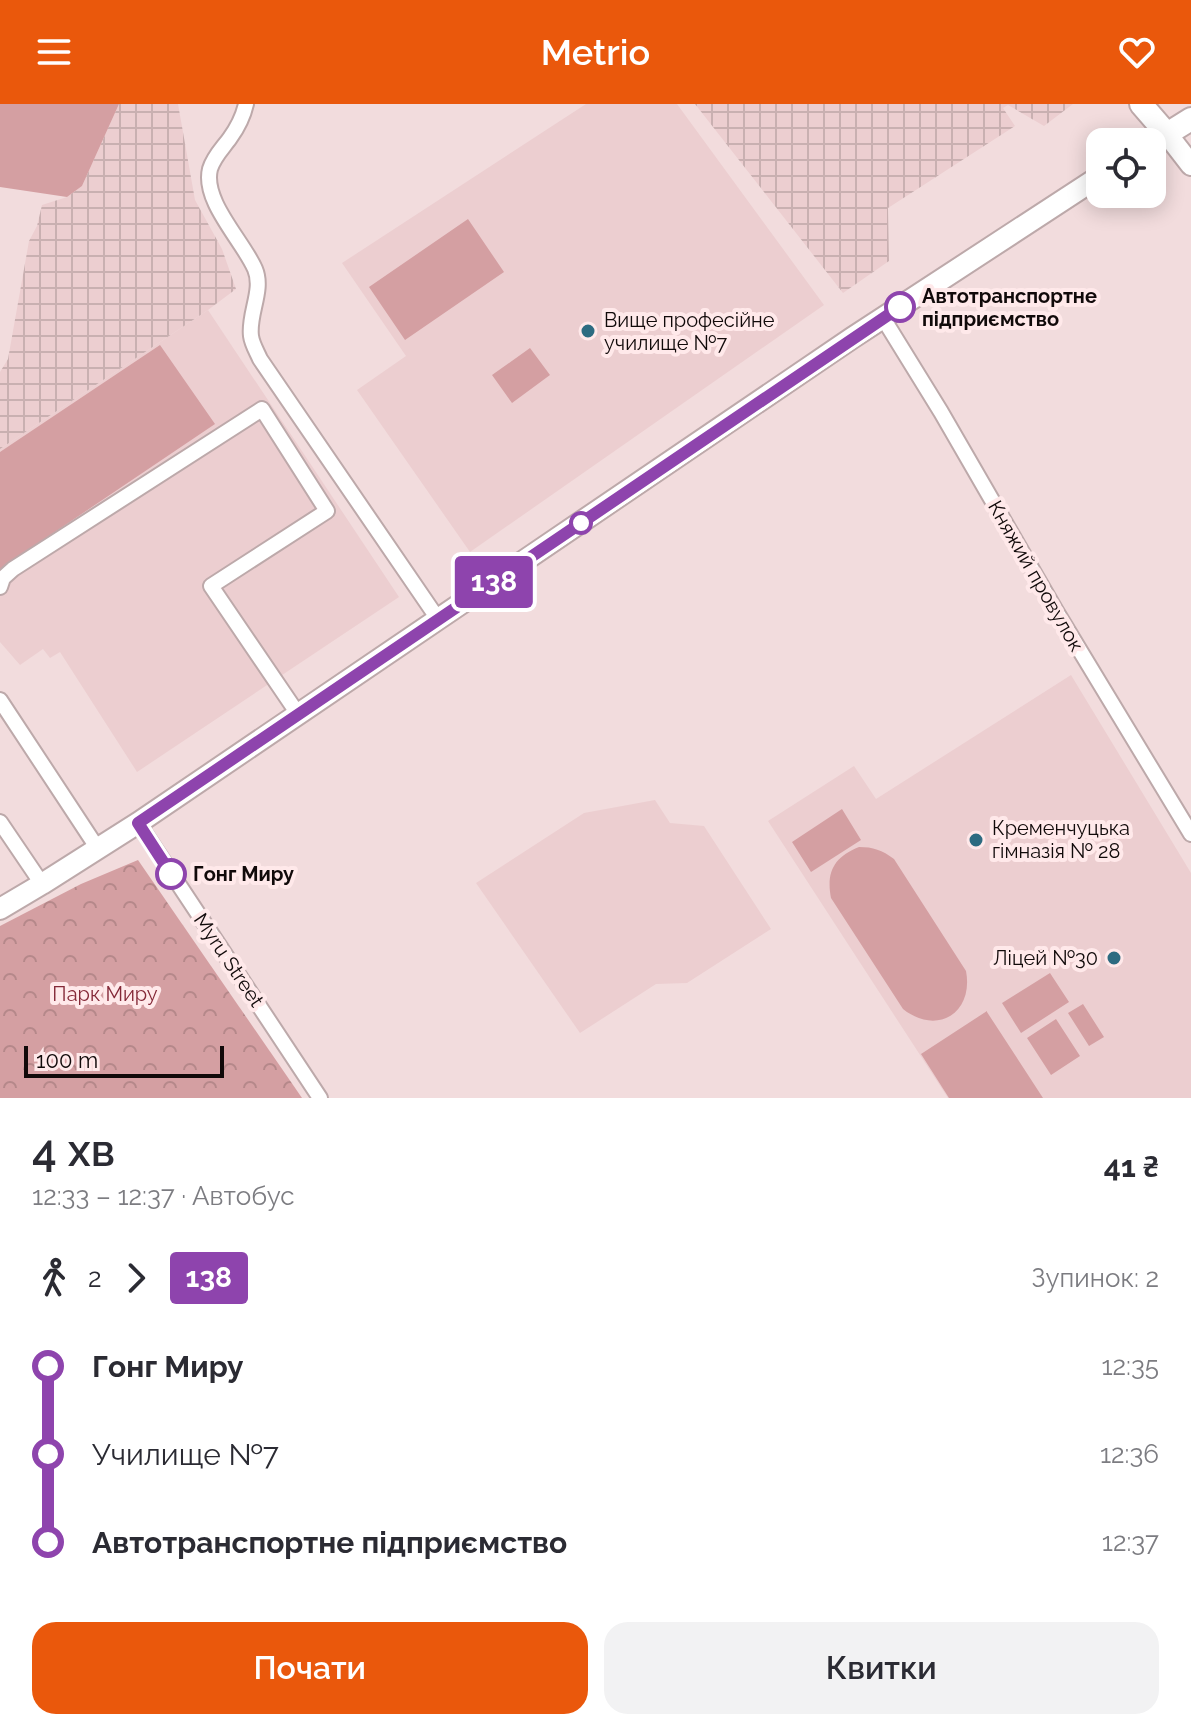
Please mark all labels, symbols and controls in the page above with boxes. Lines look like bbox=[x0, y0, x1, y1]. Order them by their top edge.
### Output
icon: menu bbox=[32, 30, 76, 74]
icon: heart bbox=[1115, 30, 1159, 74]
text: Metrio bbox=[541, 31, 650, 73]
map controls bbox=[1086, 128, 1166, 208]
button: locate bbox=[1086, 128, 1166, 208]
place label: Автотранспортне підприємство bbox=[922, 284, 1097, 331]
marker: Автотранспортне підприємство bbox=[885, 292, 915, 322]
place label: Вище професійне училище №7 bbox=[604, 308, 775, 355]
marker: Вище професійне училище №7 bbox=[579, 322, 597, 340]
street label: Княжий провулок bbox=[983, 496, 1089, 656]
unlabelled marker bbox=[570, 512, 592, 534]
line badge: 138 bbox=[448, 556, 540, 608]
text: 138 bbox=[471, 565, 517, 598]
place label: Кременчуцька гімназія № 28 bbox=[992, 816, 1130, 863]
marker: Кременчуцька гімназія № 28 bbox=[967, 831, 985, 849]
marker: Гонг Миру bbox=[156, 859, 186, 889]
place label: Гонг Миру bbox=[193, 862, 294, 886]
street label: Myru Street bbox=[189, 909, 269, 1012]
place label: Ліцей №30 bbox=[993, 946, 1098, 970]
marker: Ліцей №30 bbox=[1105, 949, 1123, 967]
park label: Парк Миру bbox=[52, 982, 158, 1006]
scale bar bbox=[24, 1042, 224, 1078]
text: 100 m bbox=[36, 1047, 98, 1073]
text: 4 хв bbox=[32, 1125, 115, 1176]
text: 41 ₴ bbox=[1104, 1149, 1159, 1184]
text: 12:33 – 12:37 · Автобус bbox=[32, 1181, 295, 1211]
icon: walk bbox=[32, 1256, 76, 1300]
icon: forward bbox=[114, 1256, 158, 1300]
text: 138 bbox=[186, 1261, 232, 1294]
text: 2 bbox=[88, 1263, 102, 1293]
text: Зупинок: 2 bbox=[1031, 1263, 1159, 1293]
text: Гонг Миру bbox=[92, 1349, 244, 1384]
text: 12:35 bbox=[1101, 1351, 1159, 1381]
text: Училище №7 bbox=[92, 1437, 279, 1472]
text: 12:36 bbox=[1100, 1439, 1159, 1469]
text: Автотранспортне підприємство bbox=[92, 1525, 567, 1560]
text: 12:37 bbox=[1102, 1527, 1159, 1557]
button: Почати bbox=[32, 1622, 588, 1714]
button: Квитки bbox=[604, 1622, 1159, 1714]

